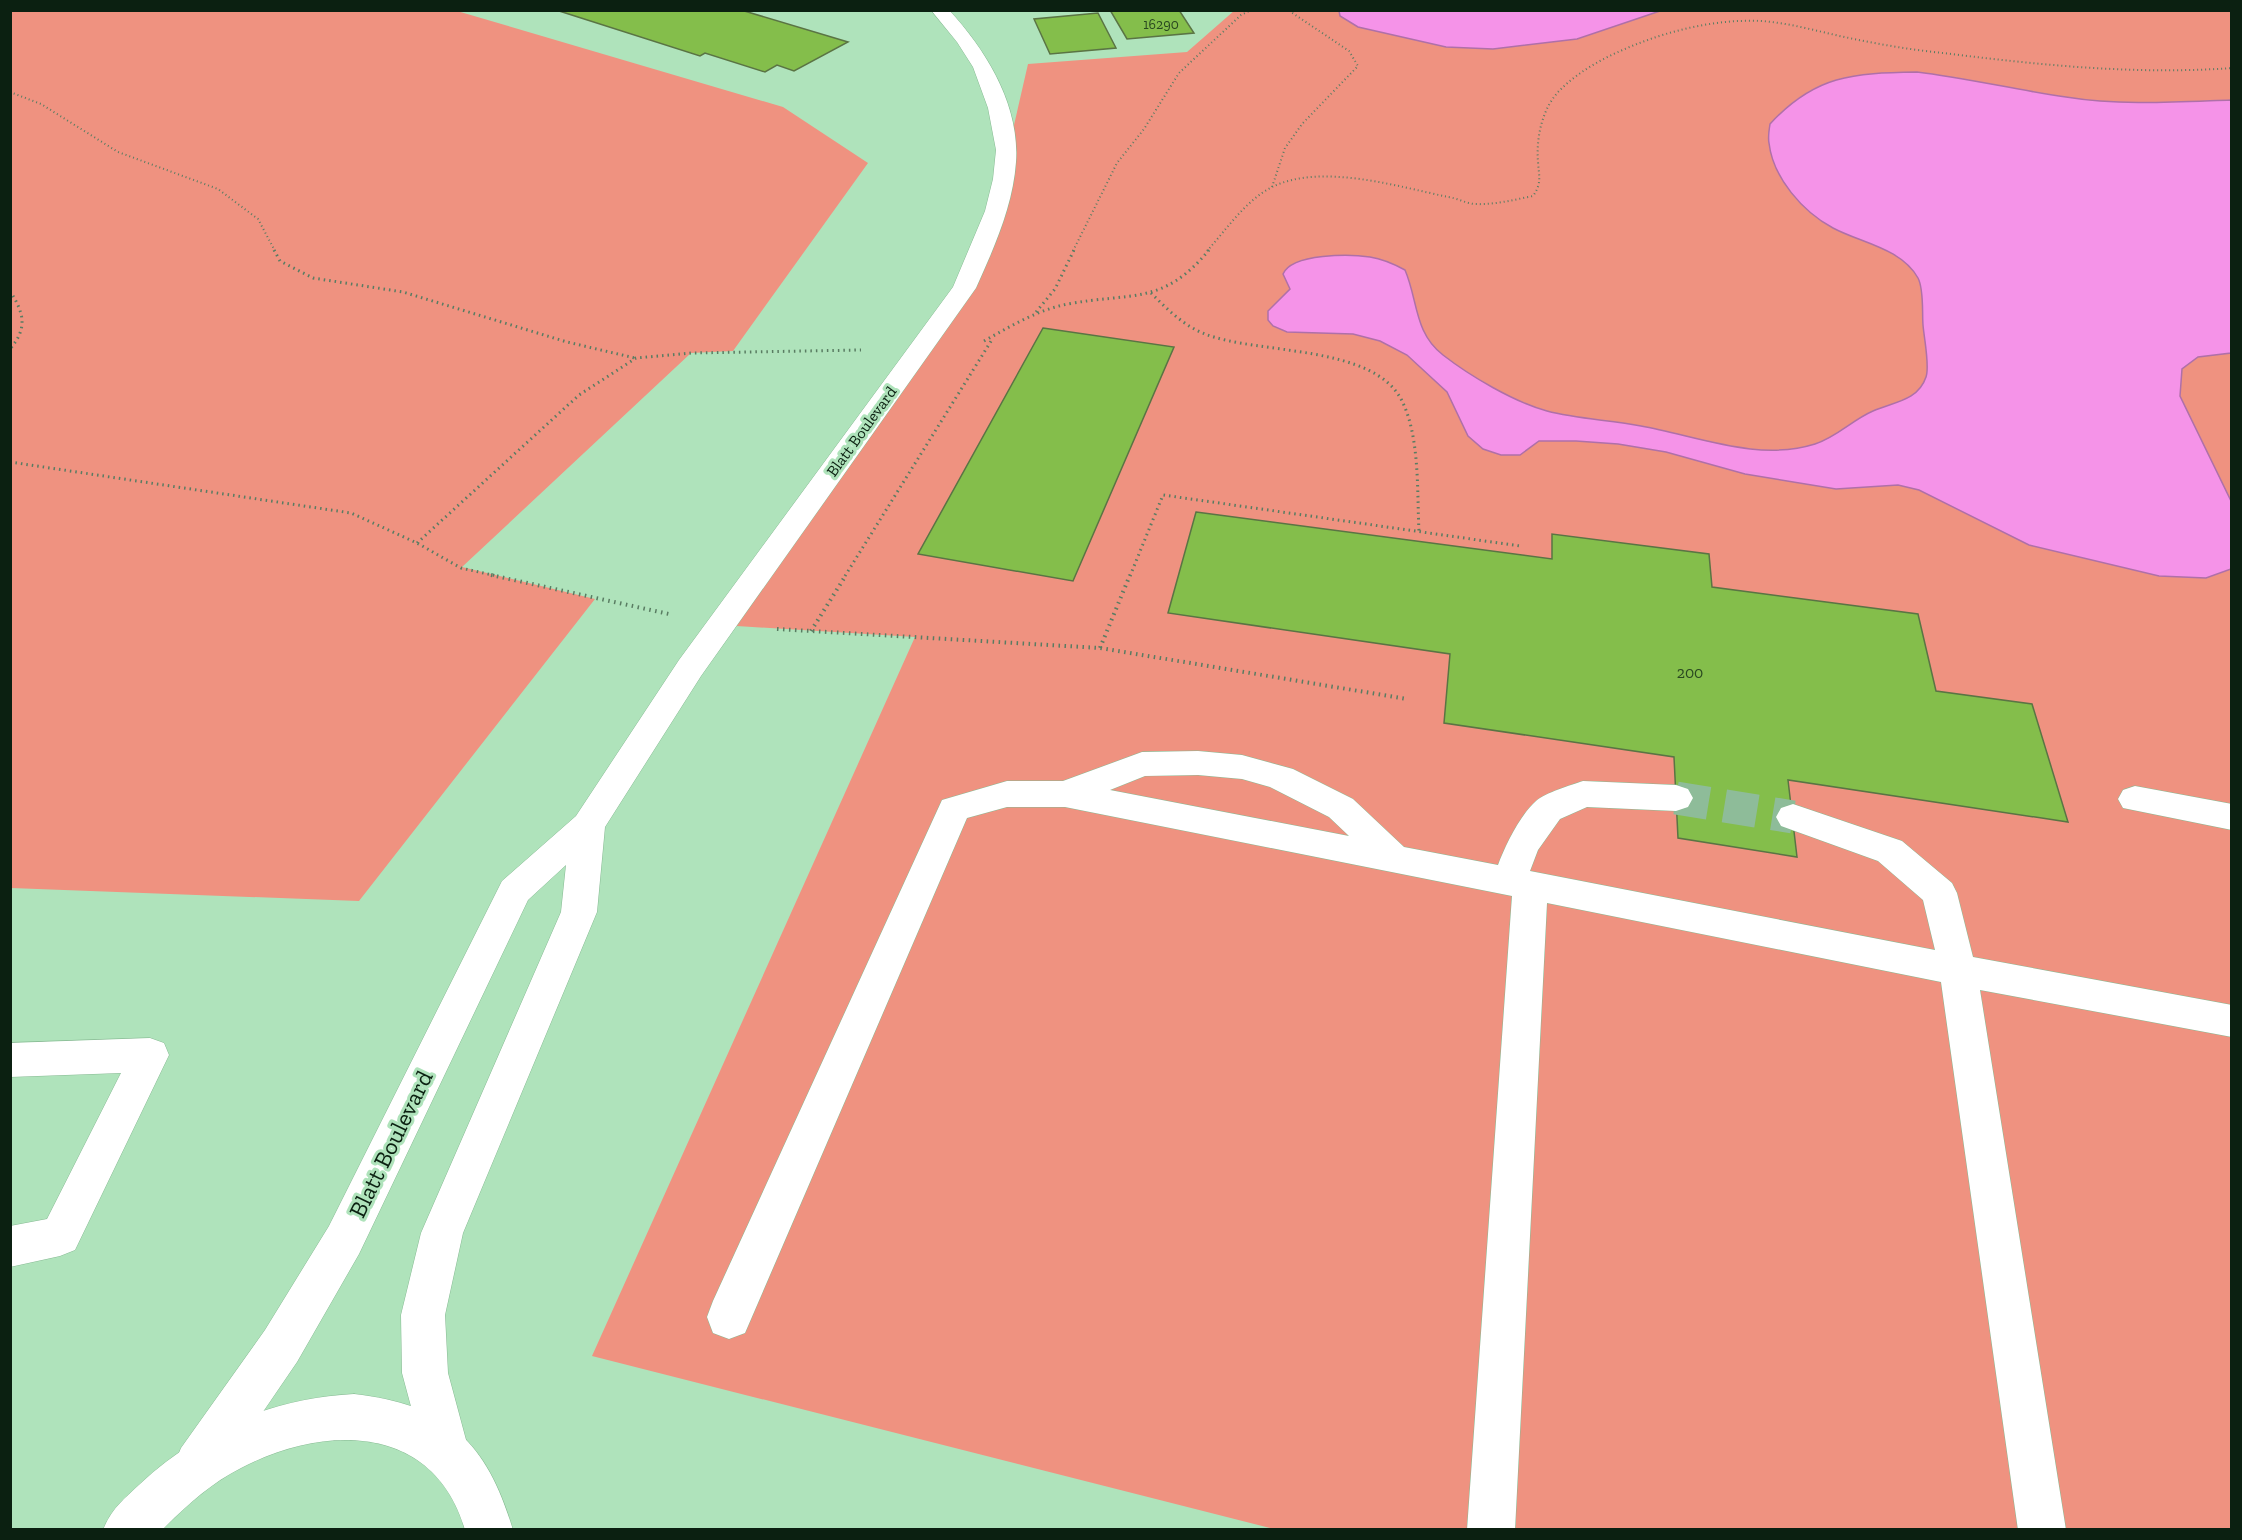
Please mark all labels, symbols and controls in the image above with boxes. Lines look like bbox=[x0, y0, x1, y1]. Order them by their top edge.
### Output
house number: 16290 bbox=[1143, 16, 1179, 33]
street label: Blatt Boulevard bbox=[822, 382, 901, 480]
house number: 200 bbox=[1677, 663, 1703, 682]
street label: Blatt Boulevard bbox=[342, 1065, 439, 1222]

